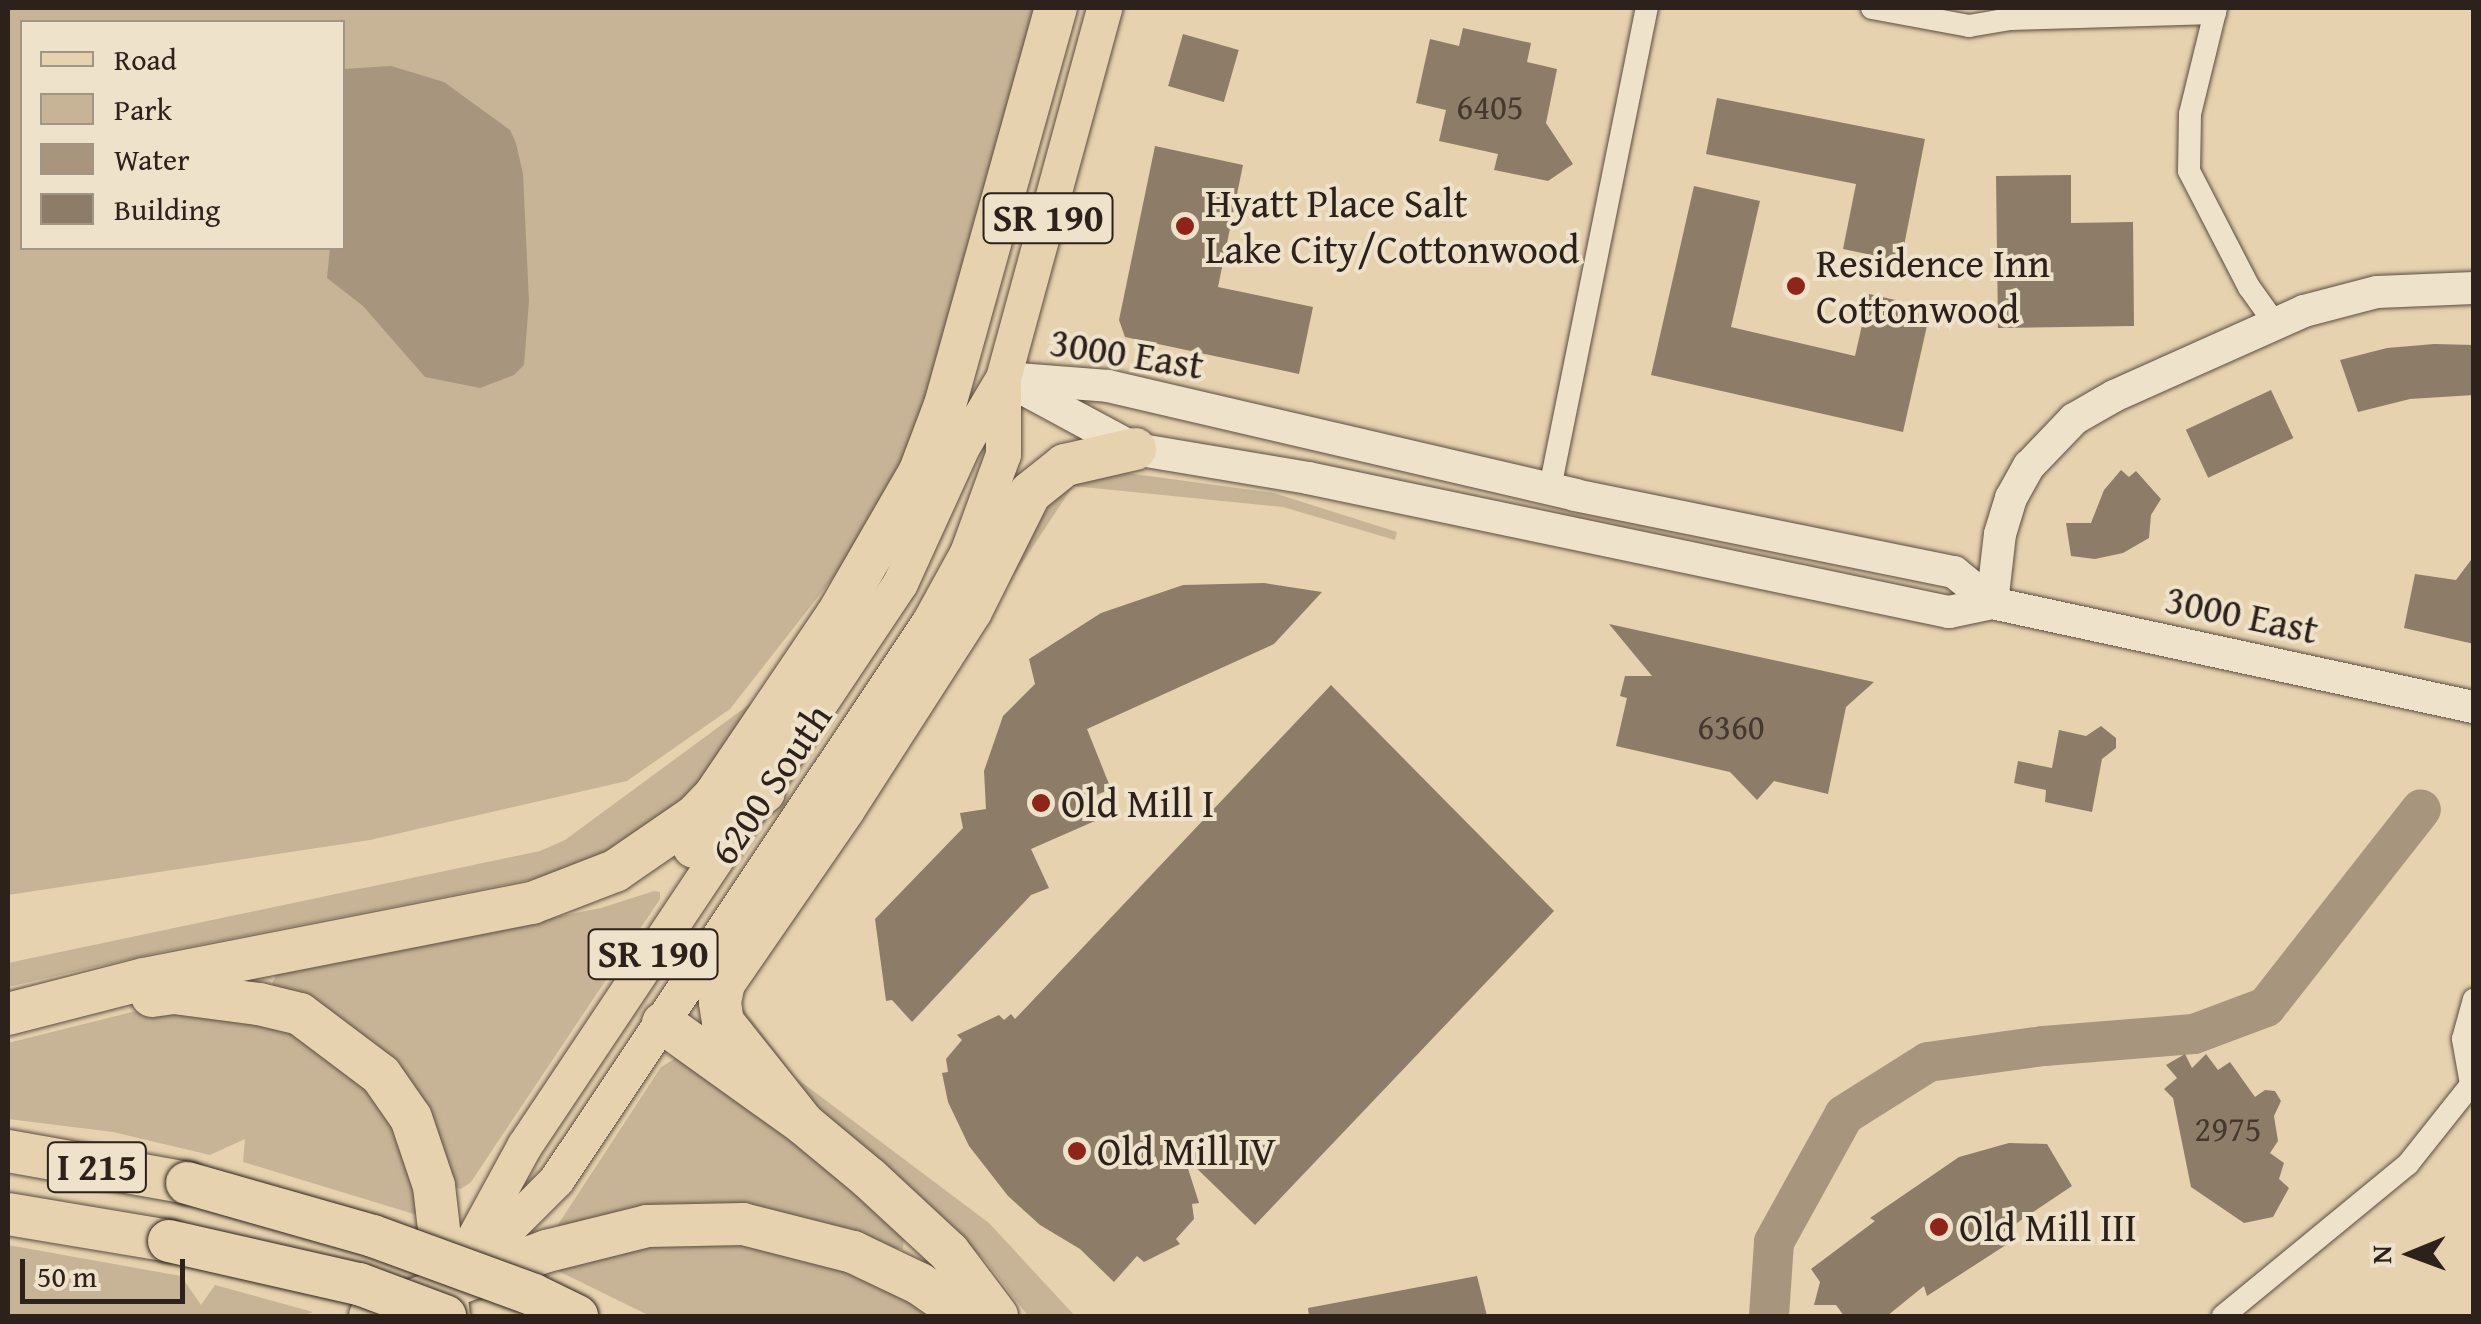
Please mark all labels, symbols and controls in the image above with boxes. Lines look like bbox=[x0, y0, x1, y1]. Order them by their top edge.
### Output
legend bbox=[20, 20, 345, 250]
text: Road bbox=[114, 37, 177, 81]
house number: 6405 bbox=[1456, 86, 1524, 128]
text: Park bbox=[114, 87, 172, 131]
text: Water bbox=[114, 137, 190, 181]
place label: Hyatt Place Salt Lake City/Cottonwood bbox=[1205, 179, 1580, 273]
road number: SR 190 bbox=[980, 185, 1116, 251]
text: Building bbox=[114, 187, 220, 231]
marker: Hyatt Place Salt Lake City/Cottonwood bbox=[1174, 215, 1196, 237]
place label: Residence Inn Cottonwood bbox=[1816, 239, 2050, 333]
marker: Residence Inn Cottonwood bbox=[1785, 275, 1807, 297]
street label: 3000 East bbox=[1047, 317, 1207, 389]
street label: 3000 East bbox=[2161, 574, 2323, 654]
street label: 6200 South bbox=[699, 694, 841, 874]
house number: 6360 bbox=[1697, 706, 1765, 748]
place label: Old Mill I bbox=[1061, 779, 1214, 827]
marker: Old Mill I bbox=[1030, 792, 1052, 814]
road number: SR 190 bbox=[586, 921, 720, 987]
house number: 2975 bbox=[2194, 1108, 2262, 1150]
place label: Old Mill IV bbox=[1097, 1127, 1276, 1175]
road number: I 215 bbox=[44, 1134, 150, 1200]
marker: Old Mill IV bbox=[1066, 1140, 1088, 1162]
place label: Old Mill III bbox=[1959, 1203, 2137, 1251]
north arrow bbox=[2361, 1204, 2461, 1304]
marker: Old Mill III bbox=[1928, 1216, 1950, 1238]
scale bar bbox=[25, 1239, 190, 1301]
text: N bbox=[2360, 1245, 2401, 1264]
text: 50 m bbox=[37, 1254, 97, 1298]

